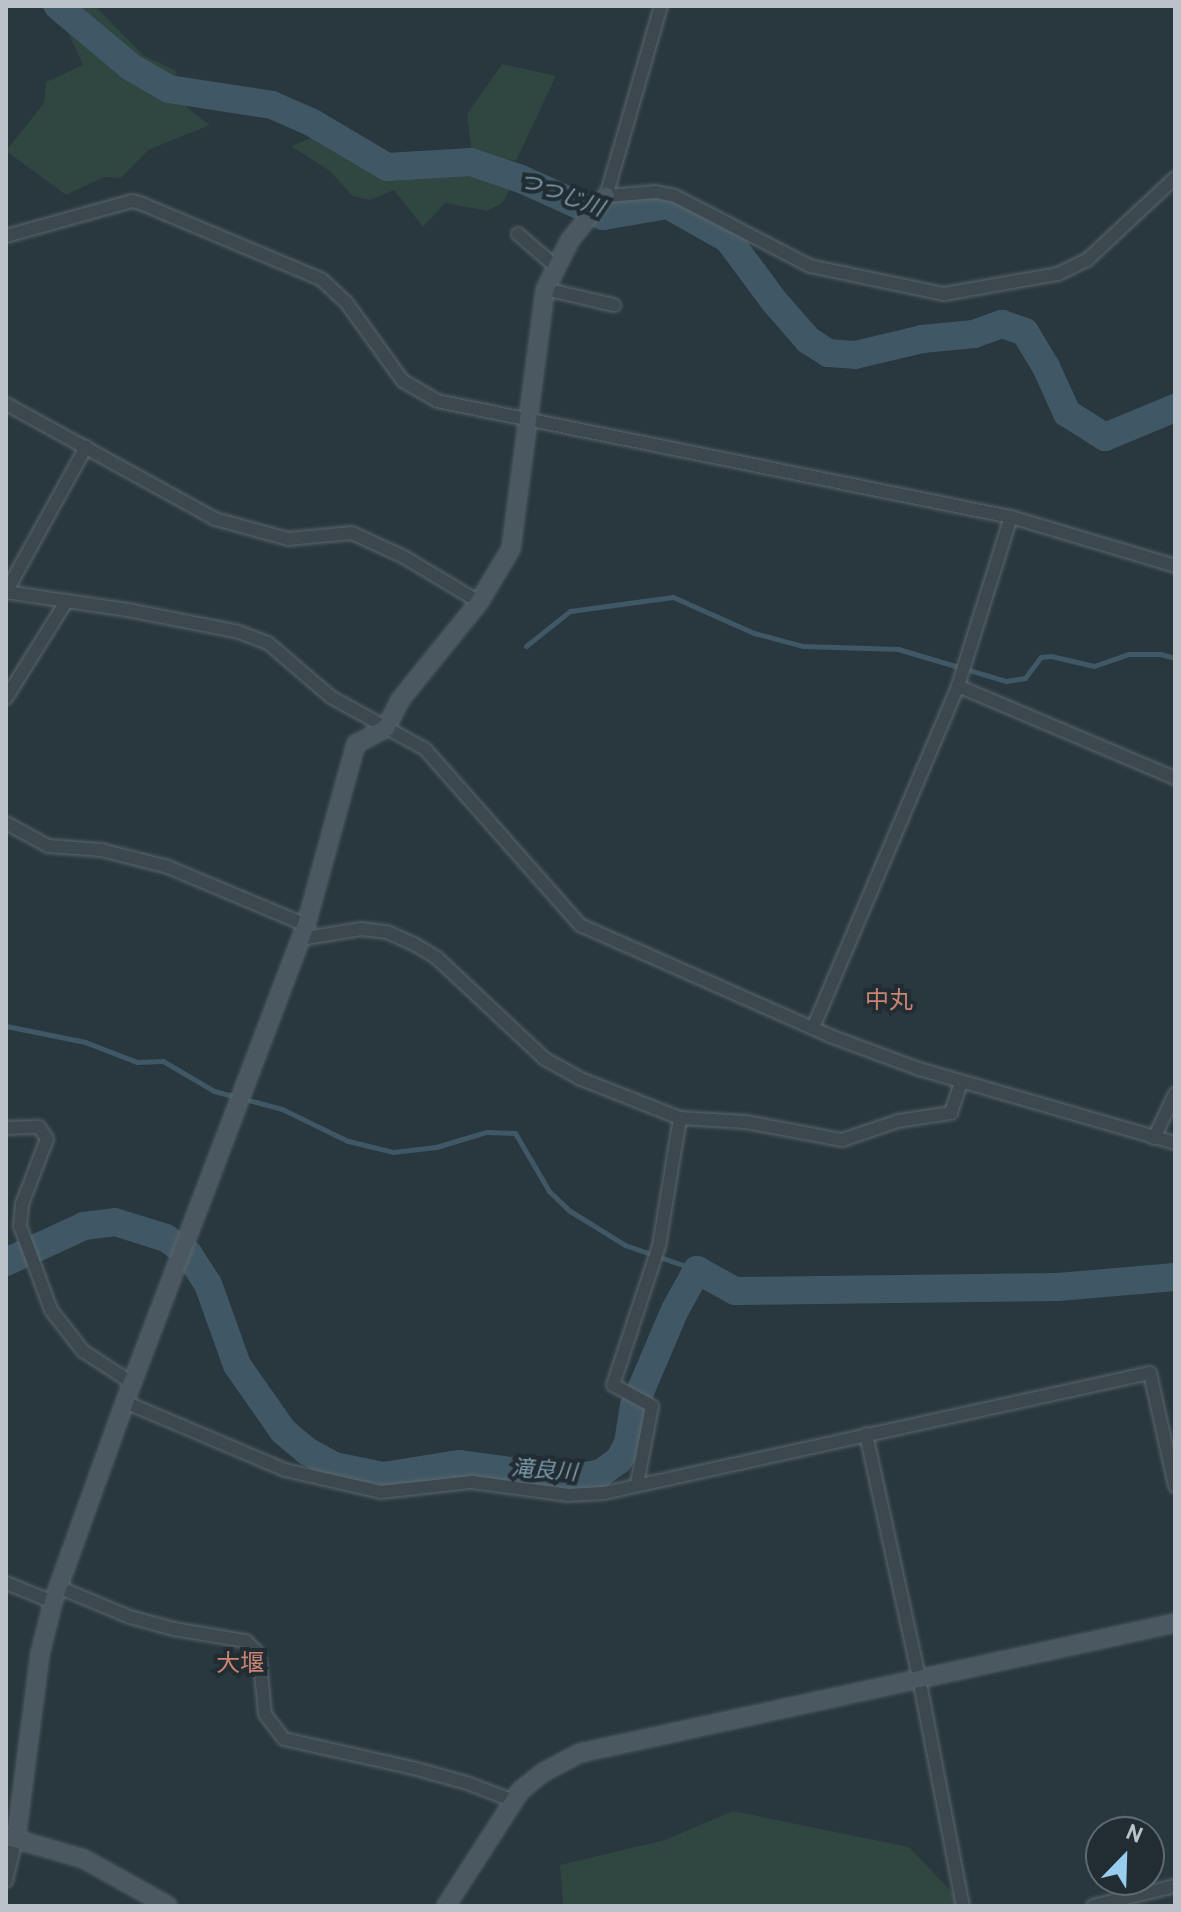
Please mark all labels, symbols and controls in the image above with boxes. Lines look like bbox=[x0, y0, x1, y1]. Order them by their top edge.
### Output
water label: つつじ川 bbox=[515, 169, 607, 223]
district label: 中丸 bbox=[865, 989, 913, 1017]
water label: 滝良川 bbox=[510, 1457, 578, 1487]
district label: 大堰 bbox=[216, 1652, 264, 1680]
north arrow bbox=[1085, 1816, 1165, 1896]
text: N bbox=[1121, 1820, 1146, 1851]

